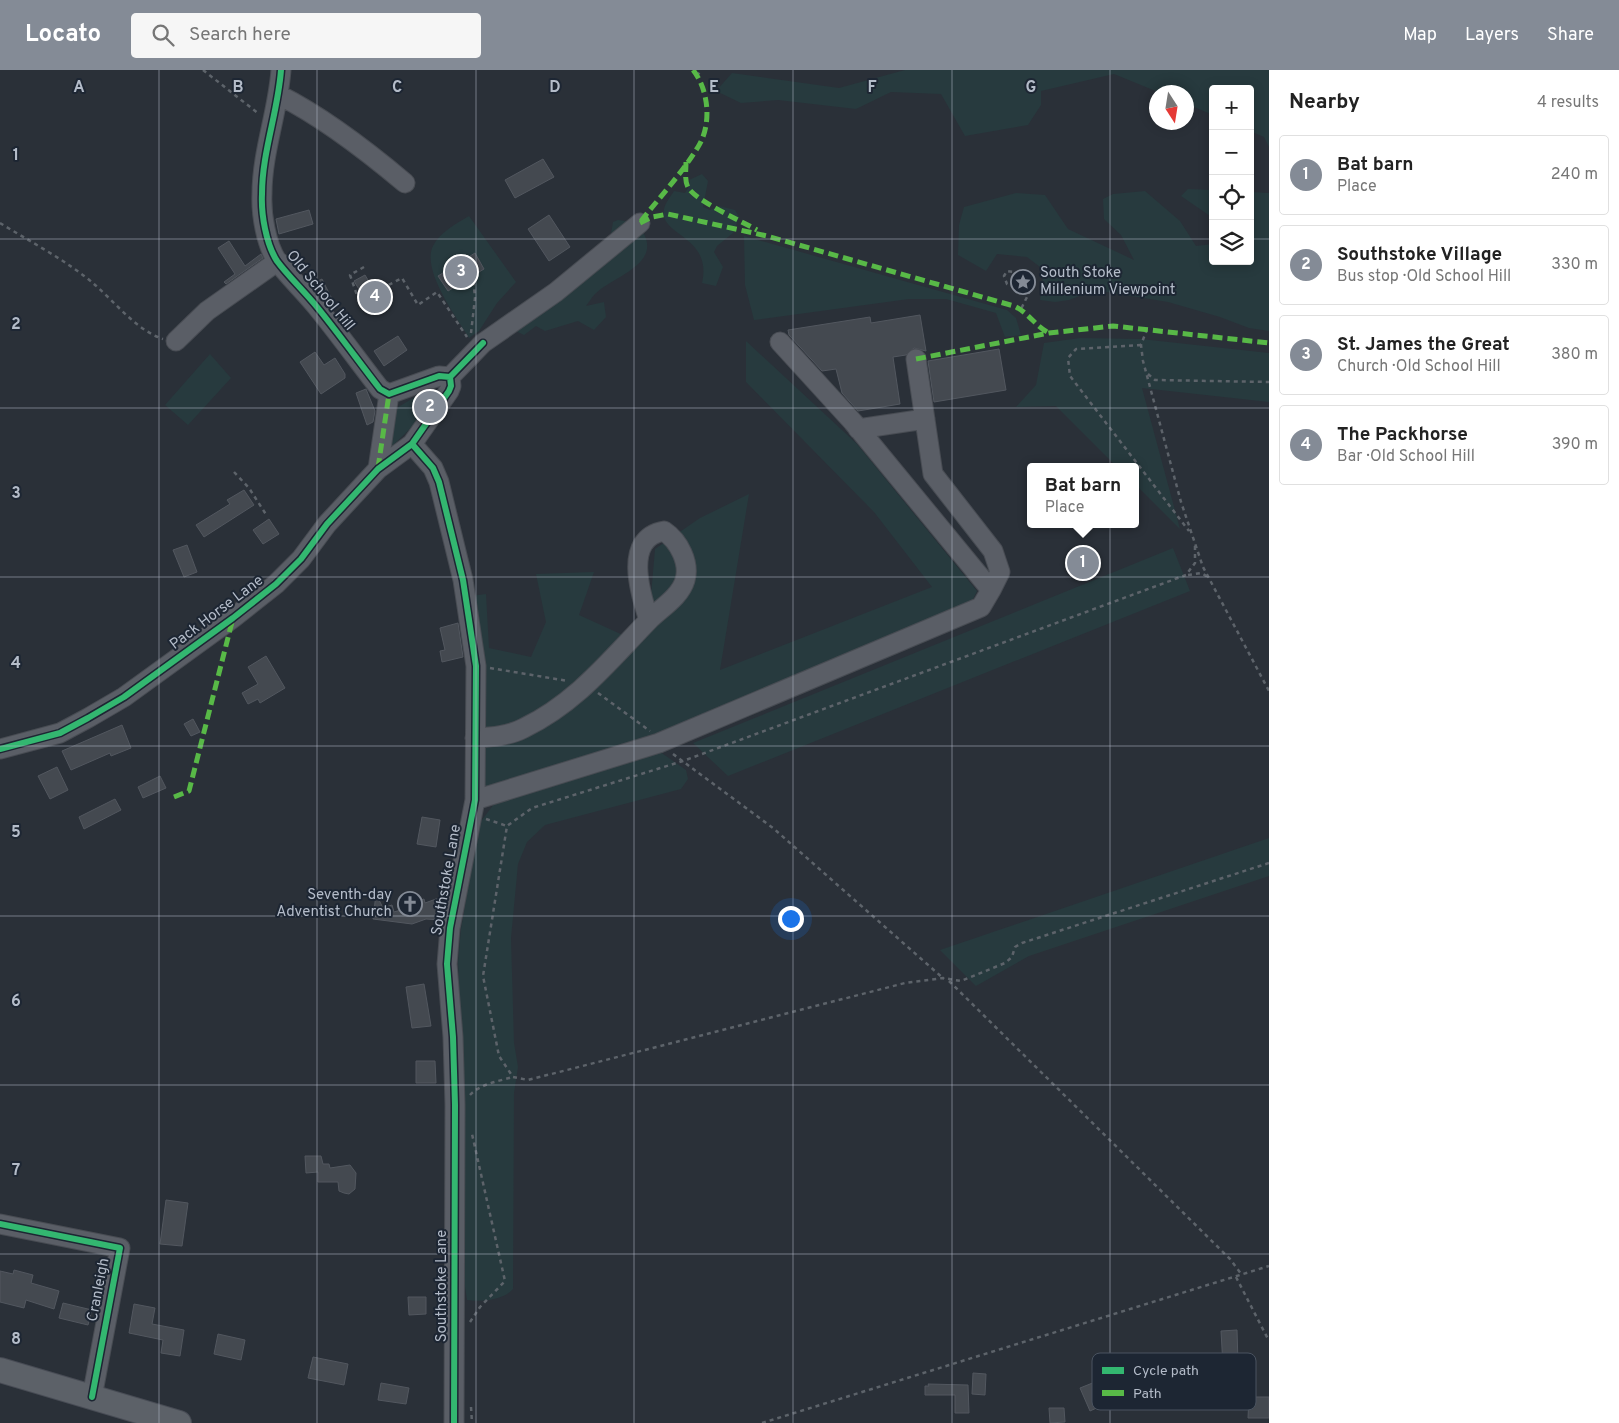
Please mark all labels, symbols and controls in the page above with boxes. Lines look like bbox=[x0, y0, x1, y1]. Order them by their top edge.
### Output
search box bbox=[131, 13, 481, 58]
text: Locato bbox=[25, 20, 101, 50]
icon: search bbox=[149, 21, 177, 49]
text: Search here bbox=[189, 23, 291, 47]
text: Map bbox=[1403, 24, 1437, 47]
text: Layers bbox=[1465, 24, 1519, 47]
text: Share bbox=[1547, 24, 1594, 47]
text: A bbox=[73, 78, 85, 98]
text: B bbox=[232, 78, 244, 98]
text: C bbox=[392, 78, 402, 98]
text: D bbox=[549, 78, 561, 98]
text: E bbox=[709, 78, 719, 98]
text: F bbox=[867, 78, 877, 98]
text: G bbox=[1026, 78, 1036, 98]
north arrow bbox=[1149, 85, 1194, 130]
map controls bbox=[1209, 85, 1254, 265]
button: + bbox=[1209, 85, 1254, 130]
text: Nearby bbox=[1289, 89, 1360, 116]
text: 4 results bbox=[1537, 93, 1599, 113]
button: − bbox=[1209, 130, 1254, 175]
text: 1 bbox=[13, 146, 19, 166]
text: Bat barn bbox=[1337, 153, 1413, 177]
text: 1 bbox=[1303, 165, 1309, 185]
text: 240 m bbox=[1551, 165, 1598, 185]
button: locate bbox=[1209, 175, 1254, 220]
text: Place bbox=[1337, 177, 1377, 197]
button: layers bbox=[1209, 220, 1254, 265]
text: Southstoke Village bbox=[1337, 243, 1502, 267]
street label: Old School Hill bbox=[282, 247, 358, 335]
pin: 3 bbox=[445, 253, 477, 291]
text: 2 bbox=[1301, 255, 1311, 275]
text: 330 m bbox=[1551, 255, 1598, 275]
place label: South Stoke Millenium Viewpoint bbox=[1040, 264, 1175, 300]
text: Bus stop · Old School Hill bbox=[1337, 267, 1511, 287]
place icon: South Stoke Millenium Viewpoint bbox=[1010, 269, 1036, 295]
pin: 4 bbox=[359, 278, 391, 316]
text: 2 bbox=[11, 315, 21, 335]
text: St. James the Great bbox=[1337, 333, 1510, 357]
text: 3 bbox=[1301, 345, 1311, 365]
text: 380 m bbox=[1551, 345, 1598, 365]
text: Church · Old School Hill bbox=[1337, 357, 1501, 377]
pin: 2 bbox=[414, 388, 446, 426]
text: The Packhorse bbox=[1337, 423, 1468, 447]
text: 4 bbox=[1301, 435, 1311, 455]
text: 390 m bbox=[1552, 435, 1598, 455]
text: Bar · Old School Hill bbox=[1337, 447, 1475, 467]
popup bbox=[1027, 463, 1139, 528]
text: Bat barn bbox=[1045, 474, 1121, 498]
text: 3 bbox=[11, 484, 21, 504]
text: Place bbox=[1045, 498, 1084, 518]
pin: 1 bbox=[1067, 544, 1099, 582]
street label: Pack Horse Lane bbox=[166, 572, 268, 654]
text: 4 bbox=[11, 654, 21, 674]
text: 5 bbox=[11, 823, 21, 843]
street label: Southstoke Lane bbox=[428, 823, 466, 937]
place label: Seventh-day Adventist Church bbox=[276, 886, 392, 922]
church icon: Seventh-day Adventist Church bbox=[397, 891, 423, 917]
your location bbox=[778, 906, 804, 932]
text: 6 bbox=[11, 992, 21, 1012]
text: 7 bbox=[12, 1161, 20, 1181]
street label: Southstoke Lane bbox=[433, 1230, 452, 1342]
street label: Cranleigh bbox=[84, 1257, 114, 1323]
text: 8 bbox=[11, 1330, 21, 1350]
legend bbox=[1092, 1353, 1256, 1410]
text: Cycle path bbox=[1133, 1363, 1199, 1380]
text: Path bbox=[1133, 1386, 1162, 1403]

